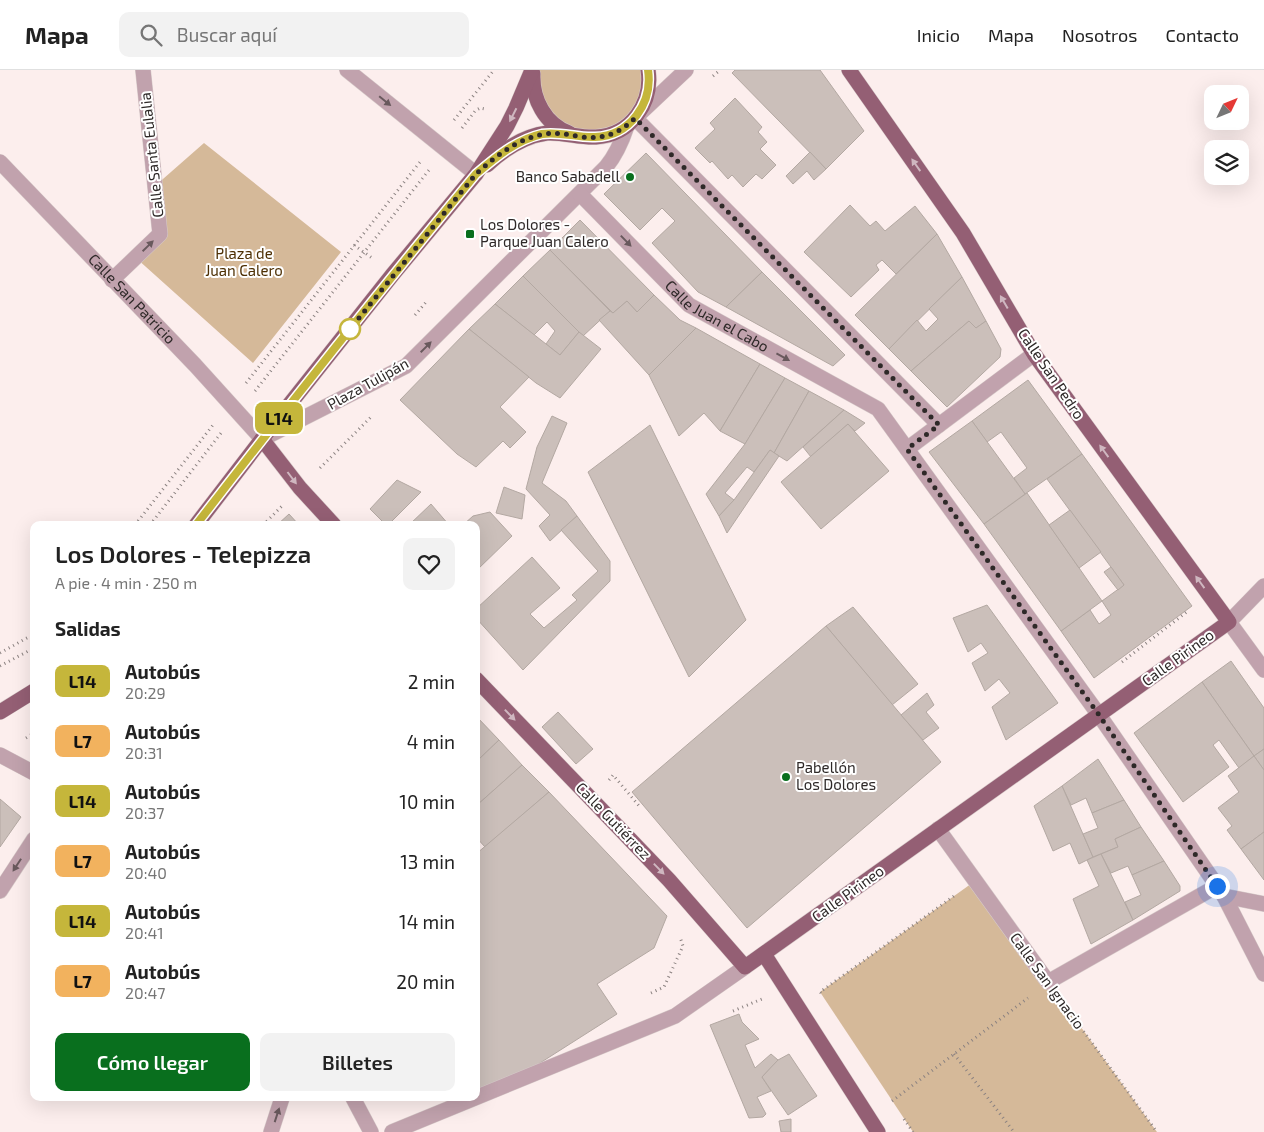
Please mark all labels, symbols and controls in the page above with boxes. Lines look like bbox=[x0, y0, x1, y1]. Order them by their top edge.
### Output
search box bbox=[119, 12, 469, 57]
text: Mapa bbox=[25, 20, 89, 49]
icon: search bbox=[137, 21, 165, 49]
text: Buscar aquí bbox=[177, 23, 277, 46]
text: Inicio bbox=[917, 24, 960, 46]
text: Mapa bbox=[988, 24, 1034, 46]
text: Nosotros bbox=[1062, 24, 1137, 46]
text: Contacto bbox=[1165, 24, 1239, 46]
north arrow bbox=[1204, 85, 1249, 130]
map controls bbox=[1204, 85, 1249, 185]
street label: Calle Santa Eulalia bbox=[135, 92, 167, 219]
one-way arrow bbox=[378, 95, 391, 106]
one-way arrow bbox=[509, 107, 517, 122]
button: layers bbox=[1204, 140, 1249, 185]
one-way arrow bbox=[911, 159, 921, 172]
place label: Banco Sabadell bbox=[516, 167, 621, 185]
marker: Banco Sabadell bbox=[624, 171, 636, 183]
place label: Los Dolores - Parque Juan Calero bbox=[480, 215, 609, 250]
marker: Los Dolores - Parque Juan Calero bbox=[464, 228, 476, 240]
one-way arrow bbox=[620, 234, 632, 246]
one-way arrow bbox=[141, 240, 153, 252]
park label: Plaza de Juan Calero bbox=[205, 244, 283, 279]
street label: Calle San Patricio bbox=[85, 250, 180, 347]
street label: Calle Juan el Cabo bbox=[662, 276, 772, 355]
one-way arrow bbox=[999, 295, 1008, 309]
unlabelled marker bbox=[339, 318, 361, 340]
street label: Calle San Pedro bbox=[1015, 325, 1089, 422]
one-way arrow bbox=[419, 341, 431, 353]
street label: Plaza Tulipán bbox=[324, 353, 411, 413]
one-way arrow bbox=[776, 353, 790, 361]
line badge: L14 bbox=[250, 402, 308, 434]
text: L14 bbox=[265, 407, 293, 429]
one-way arrow bbox=[1099, 444, 1109, 458]
one-way arrow bbox=[286, 471, 297, 484]
button: heart bbox=[403, 538, 455, 590]
text: Los Dolores - Telepizza bbox=[55, 539, 311, 568]
text: A pie · 4 min · 250 m bbox=[55, 573, 197, 592]
one-way arrow bbox=[1195, 575, 1205, 589]
text: Salidas bbox=[55, 617, 121, 640]
street label: Calle Pirineo bbox=[1138, 625, 1217, 689]
text: Autobús bbox=[125, 660, 200, 683]
text: L14 bbox=[68, 670, 97, 692]
text: 2 min bbox=[408, 670, 455, 693]
text: 20:29 bbox=[125, 683, 166, 702]
one-way arrow bbox=[504, 708, 516, 720]
text: Autobús bbox=[125, 720, 200, 743]
text: L7 bbox=[73, 730, 92, 752]
text: 4 min bbox=[407, 730, 455, 753]
text: 20:31 bbox=[125, 743, 163, 762]
place label: Pabellón Los Dolores bbox=[796, 758, 876, 793]
marker: Pabellón Los Dolores bbox=[780, 771, 792, 783]
street label: Calle Gutiérrez bbox=[572, 778, 655, 863]
text: Autobús bbox=[125, 780, 200, 803]
text: L14 bbox=[68, 790, 97, 812]
text: 10 min bbox=[399, 790, 455, 813]
text: 20:37 bbox=[125, 803, 165, 822]
text: Autobús bbox=[125, 840, 200, 863]
text: L7 bbox=[73, 850, 92, 872]
text: 13 min bbox=[400, 850, 455, 873]
one-way arrow bbox=[12, 859, 22, 872]
street label: Calle Pirineo bbox=[808, 861, 887, 925]
text: 20:40 bbox=[125, 863, 167, 882]
one-way arrow bbox=[653, 863, 665, 875]
your location bbox=[1205, 874, 1230, 899]
text: Autobús bbox=[125, 900, 200, 923]
text: L14 bbox=[68, 910, 97, 932]
text: 14 min bbox=[399, 910, 455, 933]
text: 20:41 bbox=[125, 923, 164, 942]
street label: Calle San Ignacio bbox=[1007, 929, 1089, 1032]
text: Autobús bbox=[125, 960, 200, 983]
text: L7 bbox=[73, 970, 92, 992]
text: 20 min bbox=[396, 970, 455, 993]
text: 20:47 bbox=[125, 983, 165, 1002]
button: Cómo llegar bbox=[55, 1033, 250, 1091]
button: Billetes bbox=[260, 1033, 455, 1091]
one-way arrow bbox=[273, 1107, 281, 1122]

